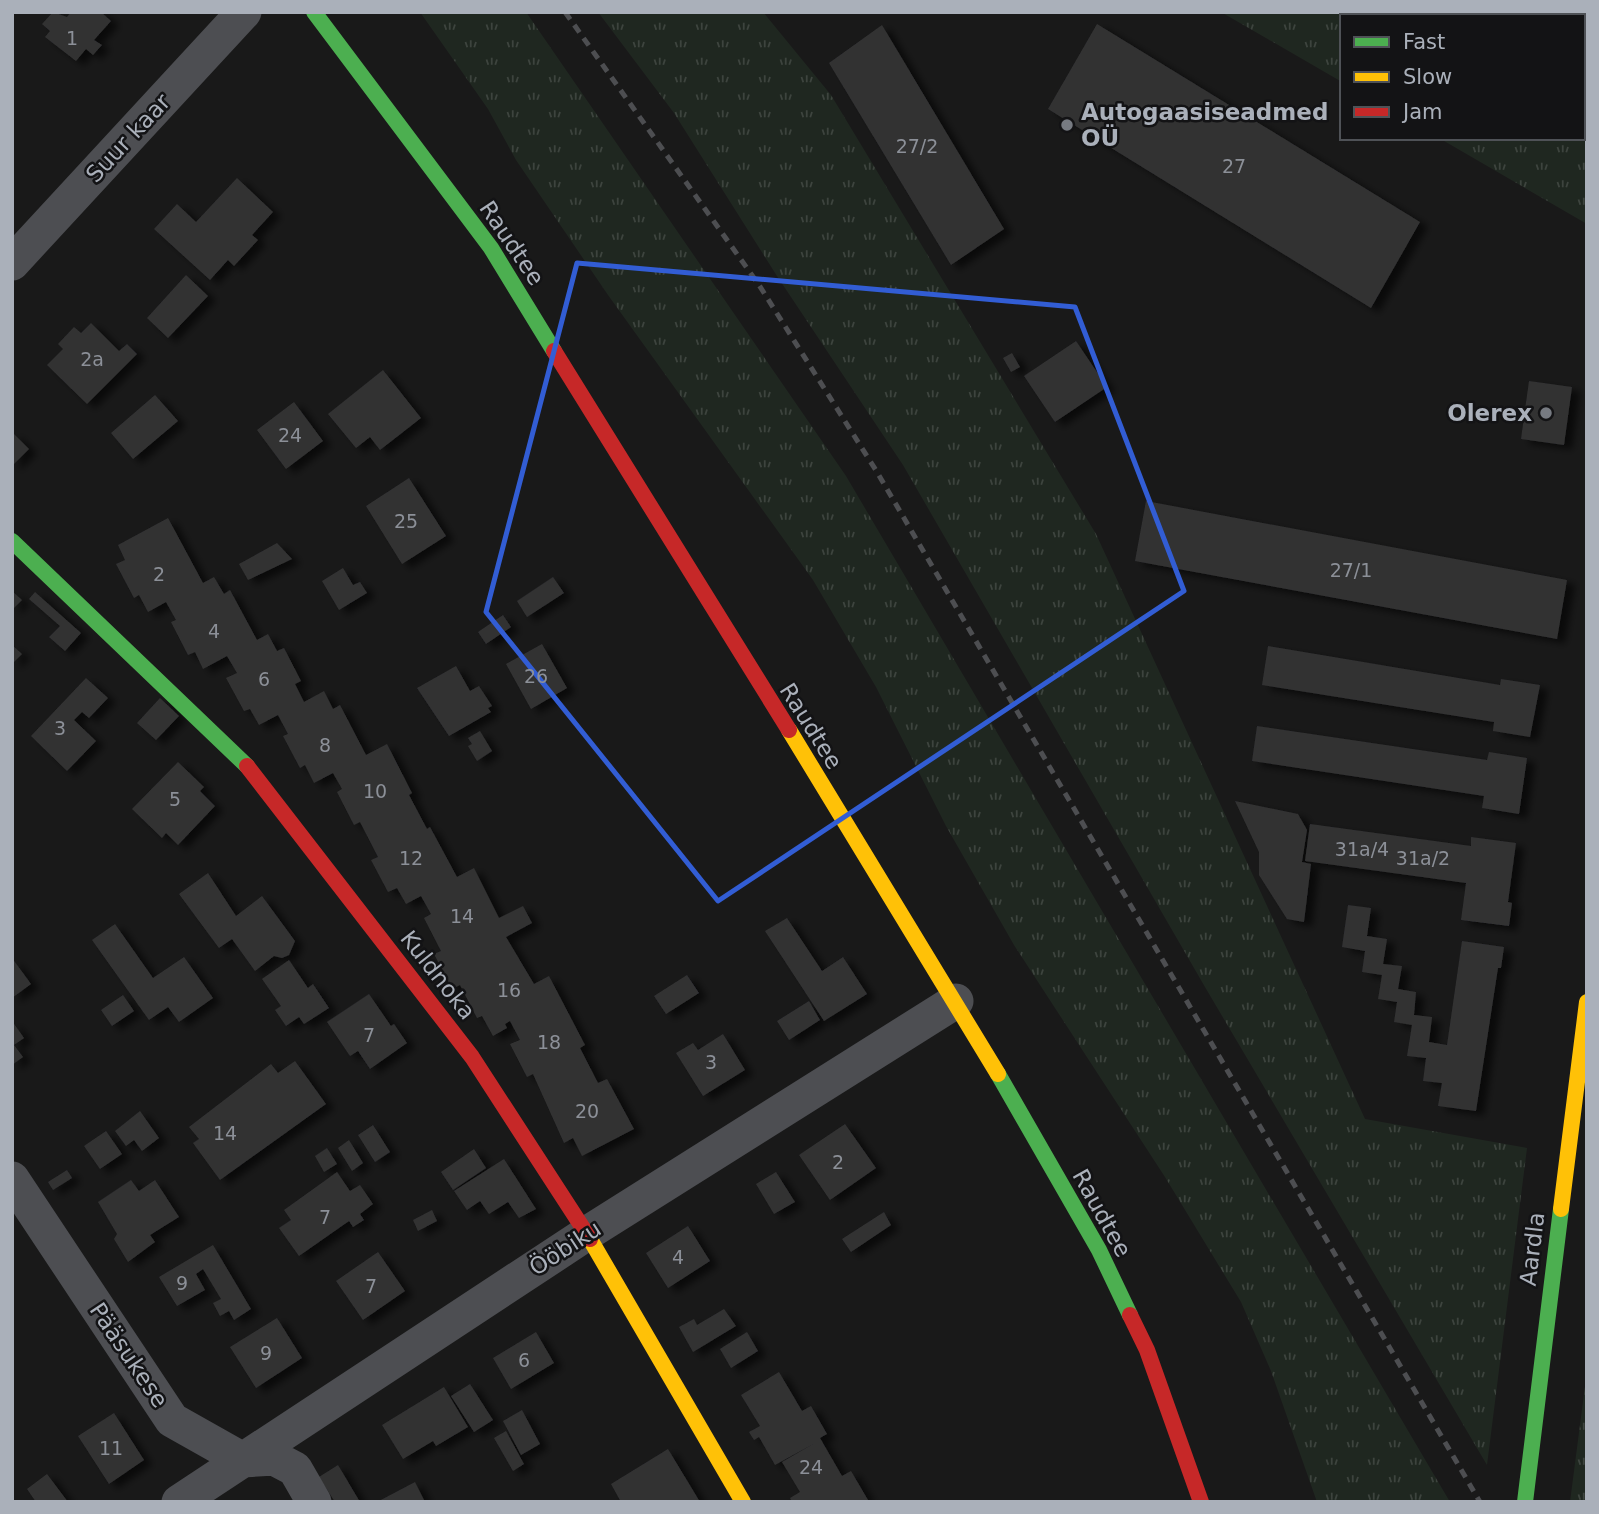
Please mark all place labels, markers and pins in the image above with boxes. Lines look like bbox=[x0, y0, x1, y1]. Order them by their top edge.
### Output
place label: Autogaasiseadmed OÜ bbox=[1081, 99, 1328, 151]
marker: Autogaasiseadmed OÜ bbox=[1059, 117, 1075, 133]
place label: Olerex bbox=[1447, 400, 1532, 426]
marker: Olerex bbox=[1538, 405, 1554, 421]

